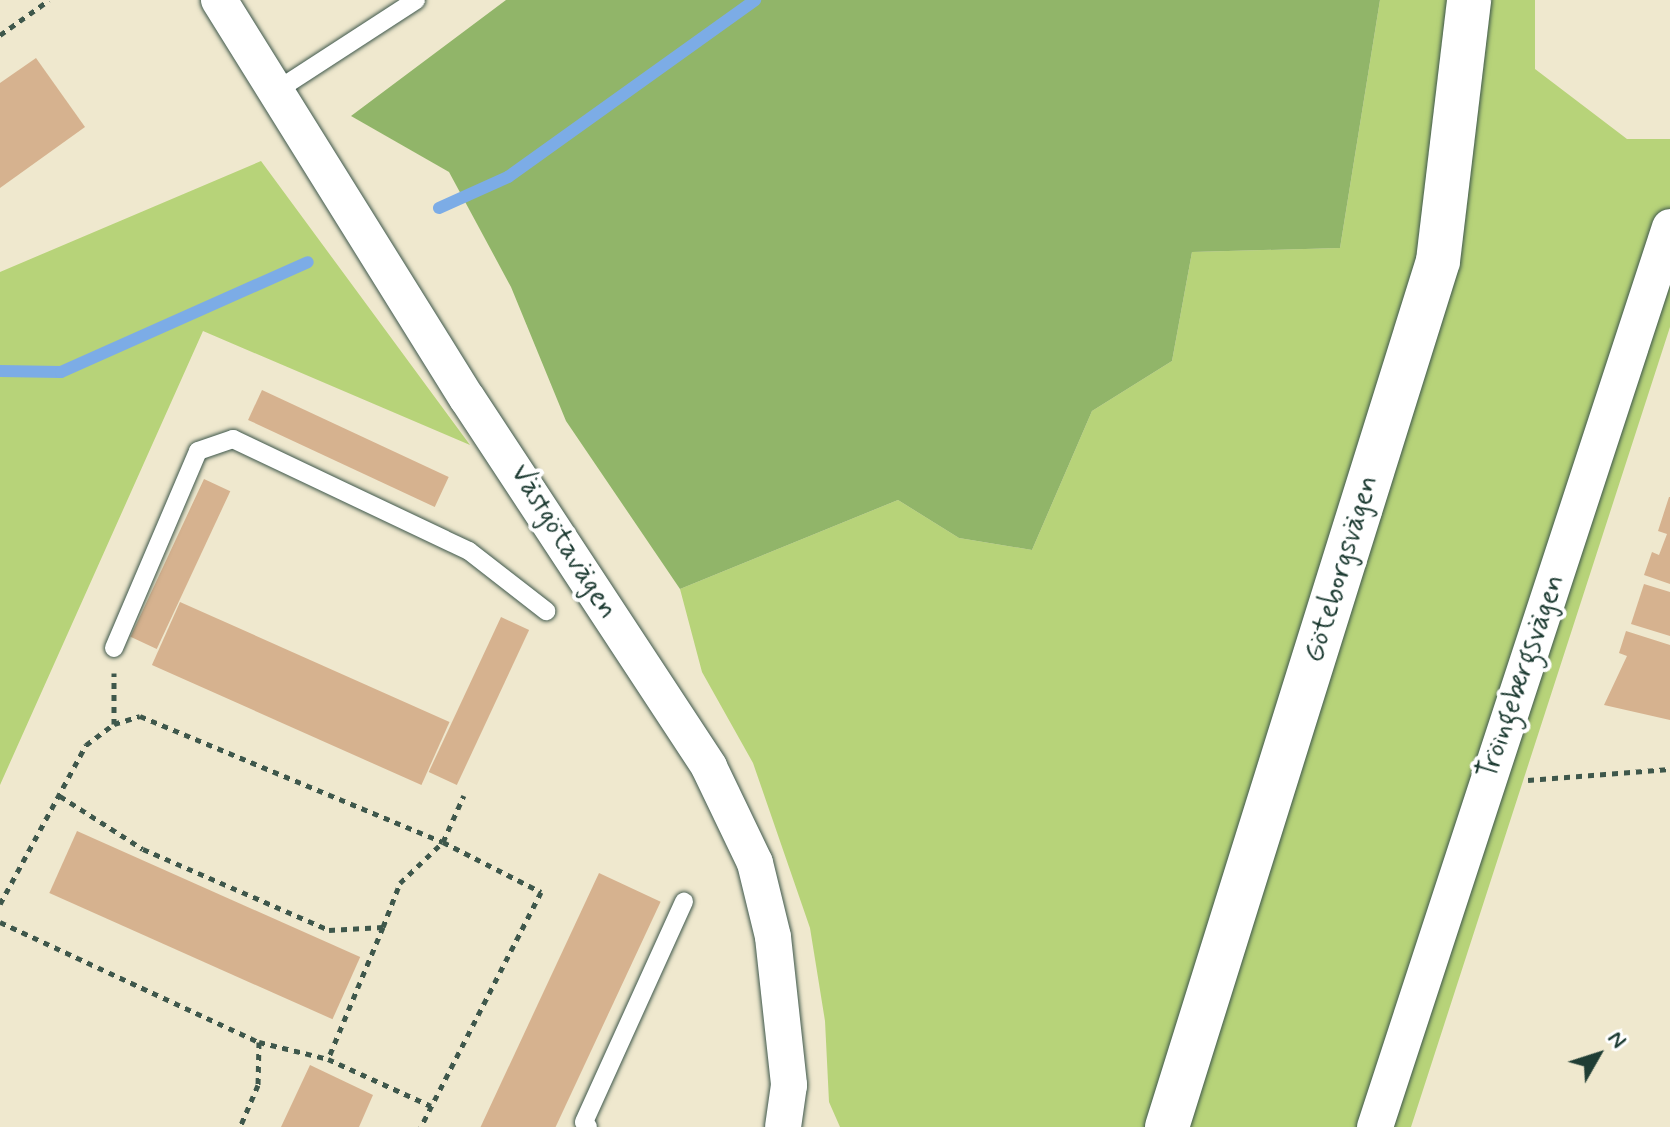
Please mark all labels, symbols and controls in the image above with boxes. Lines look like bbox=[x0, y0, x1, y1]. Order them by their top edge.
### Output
street label: Västgötavägen bbox=[502, 458, 624, 626]
street label: Göteborgsvägen bbox=[1298, 472, 1386, 666]
street label: Tröingebergsvägen bbox=[1471, 570, 1573, 784]
north arrow bbox=[1558, 1015, 1638, 1095]
text: N bbox=[1601, 1025, 1632, 1054]

